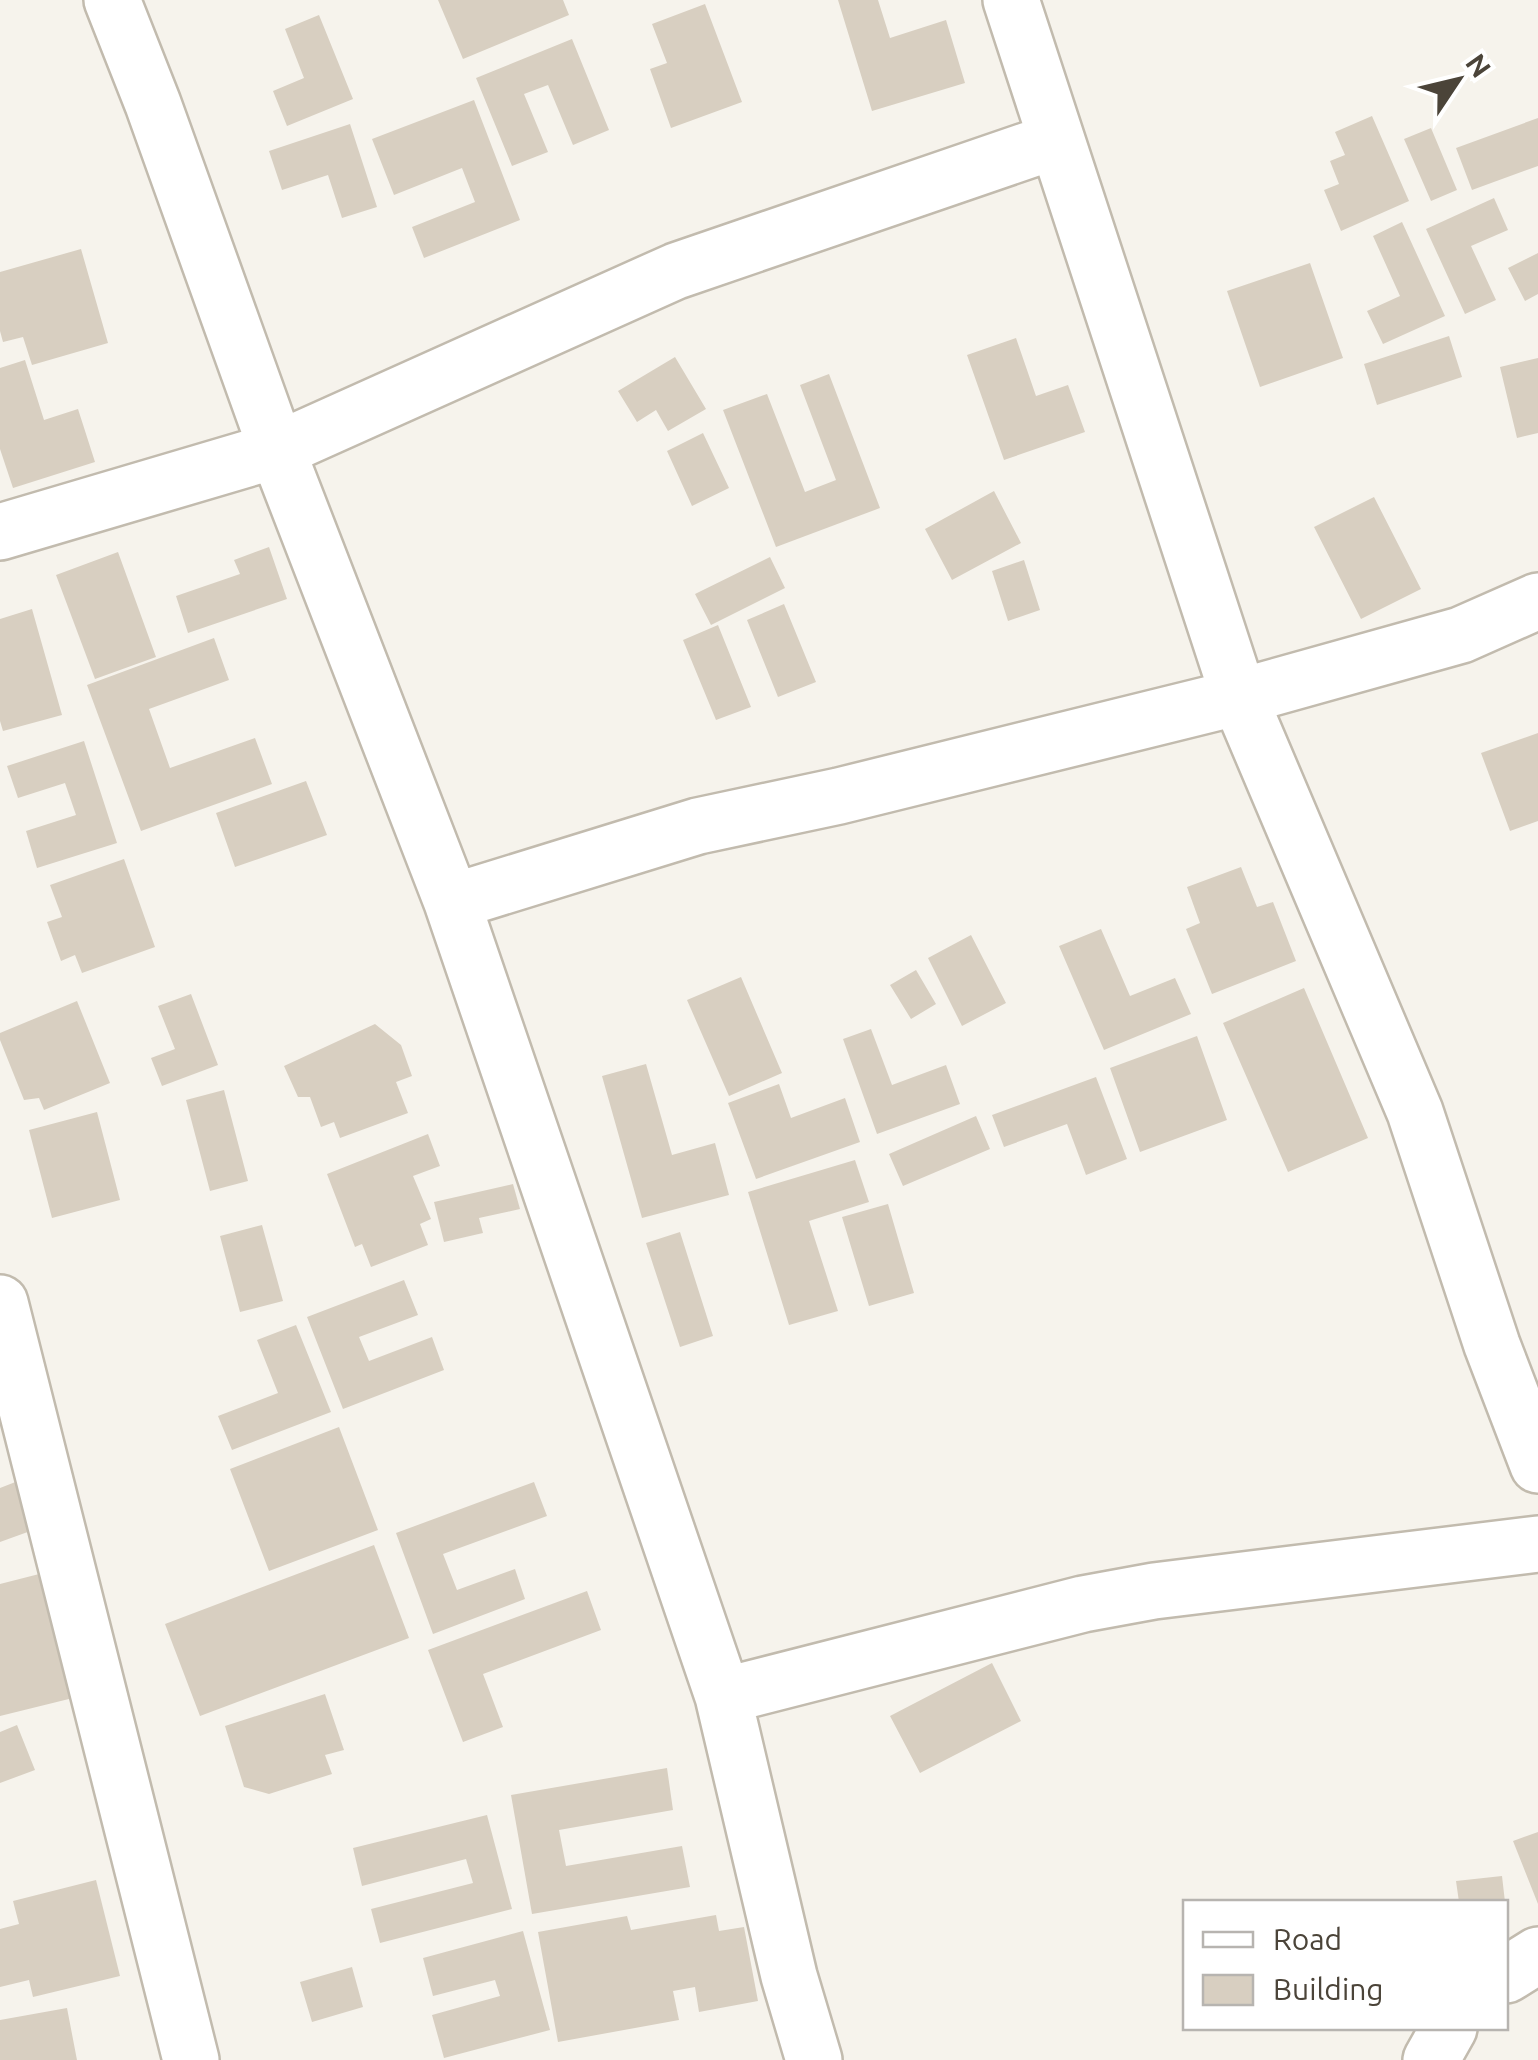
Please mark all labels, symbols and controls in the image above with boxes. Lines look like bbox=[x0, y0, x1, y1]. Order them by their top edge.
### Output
north arrow bbox=[1408, 30, 1508, 130]
text: N bbox=[1460, 48, 1498, 83]
legend bbox=[1183, 1900, 1508, 2030]
text: Road bbox=[1273, 1922, 1342, 1956]
text: Building bbox=[1273, 1972, 1384, 2006]

